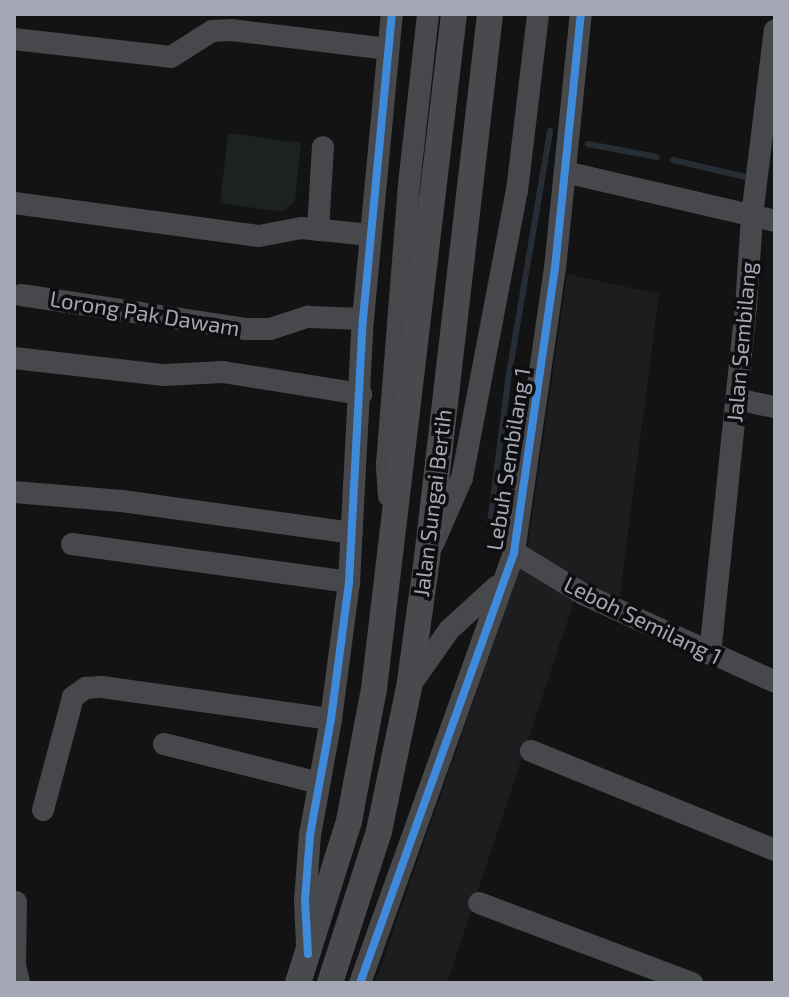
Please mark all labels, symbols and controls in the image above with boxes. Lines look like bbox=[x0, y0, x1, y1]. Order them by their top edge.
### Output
street label: Jalan Sembilang bbox=[721, 261, 761, 423]
street label: Lorong Pak Dawam bbox=[48, 285, 242, 341]
street label: Lebuh Sembilang 1 bbox=[481, 366, 535, 552]
street label: Jalan Sungai Bertih bbox=[407, 408, 457, 598]
street label: Leboh Semilang 1 bbox=[560, 570, 726, 670]

